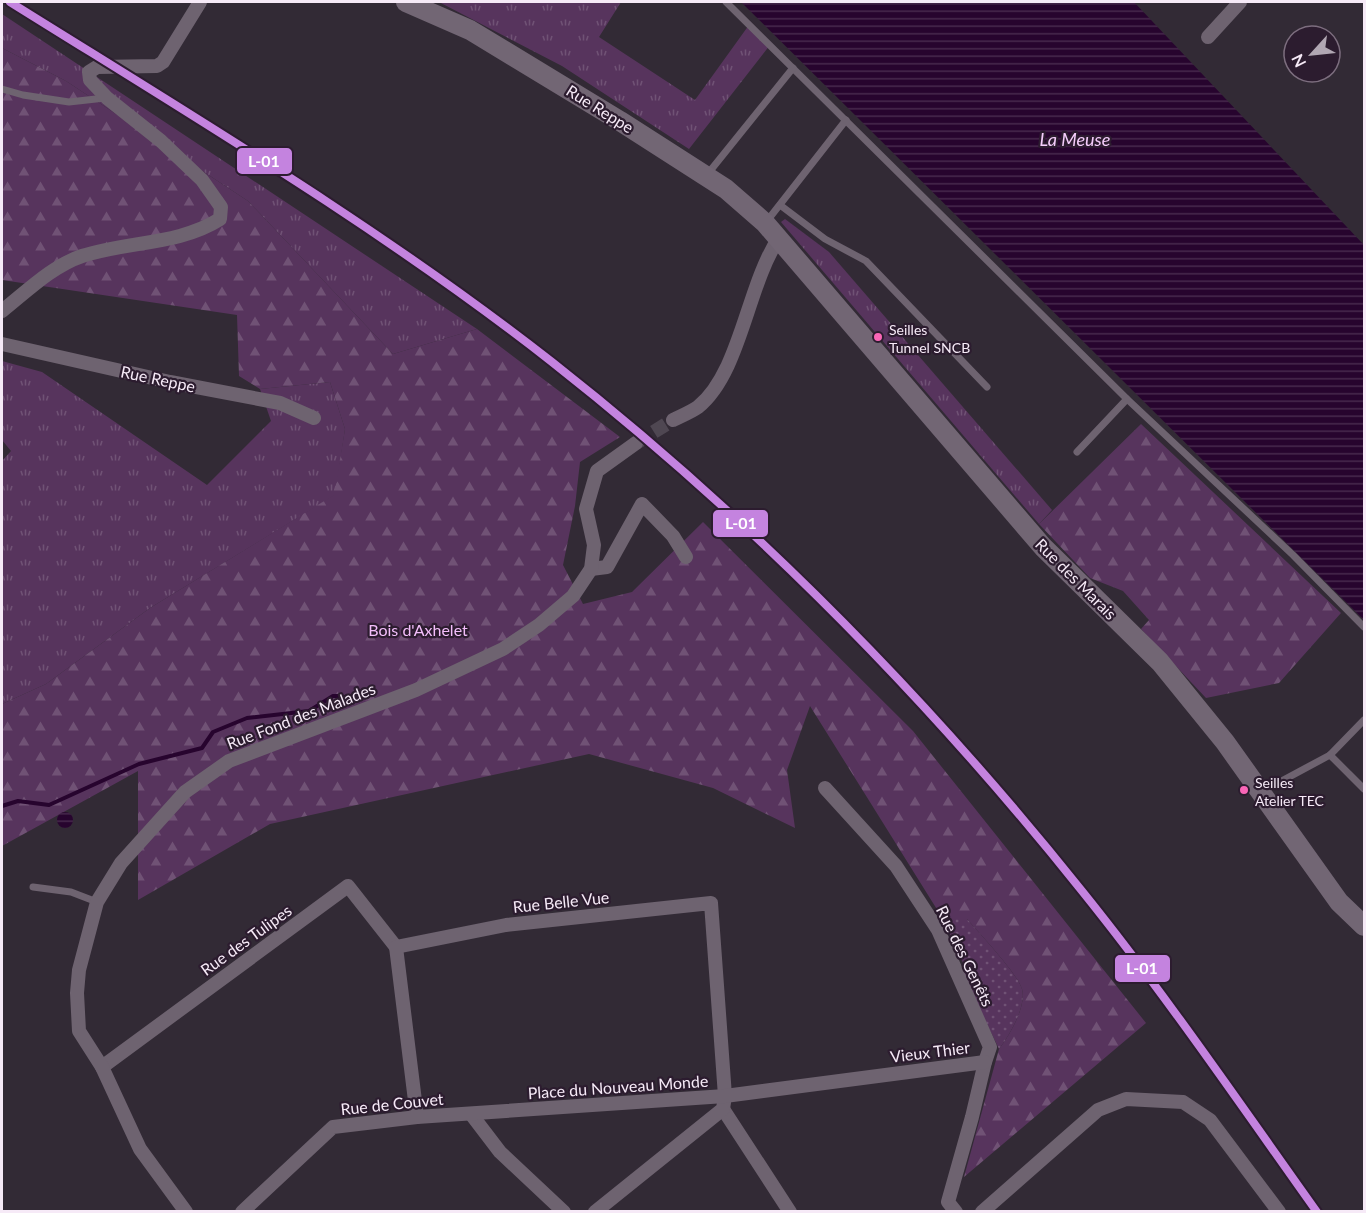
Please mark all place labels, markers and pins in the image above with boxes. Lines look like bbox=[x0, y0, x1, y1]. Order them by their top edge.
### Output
place label: Seilles Tunnel SNCB bbox=[889, 321, 970, 356]
marker: Seilles Tunnel SNCB bbox=[872, 331, 884, 343]
place label: Seilles Atelier TEC bbox=[1255, 774, 1325, 809]
marker: Seilles Atelier TEC bbox=[1238, 784, 1250, 796]

